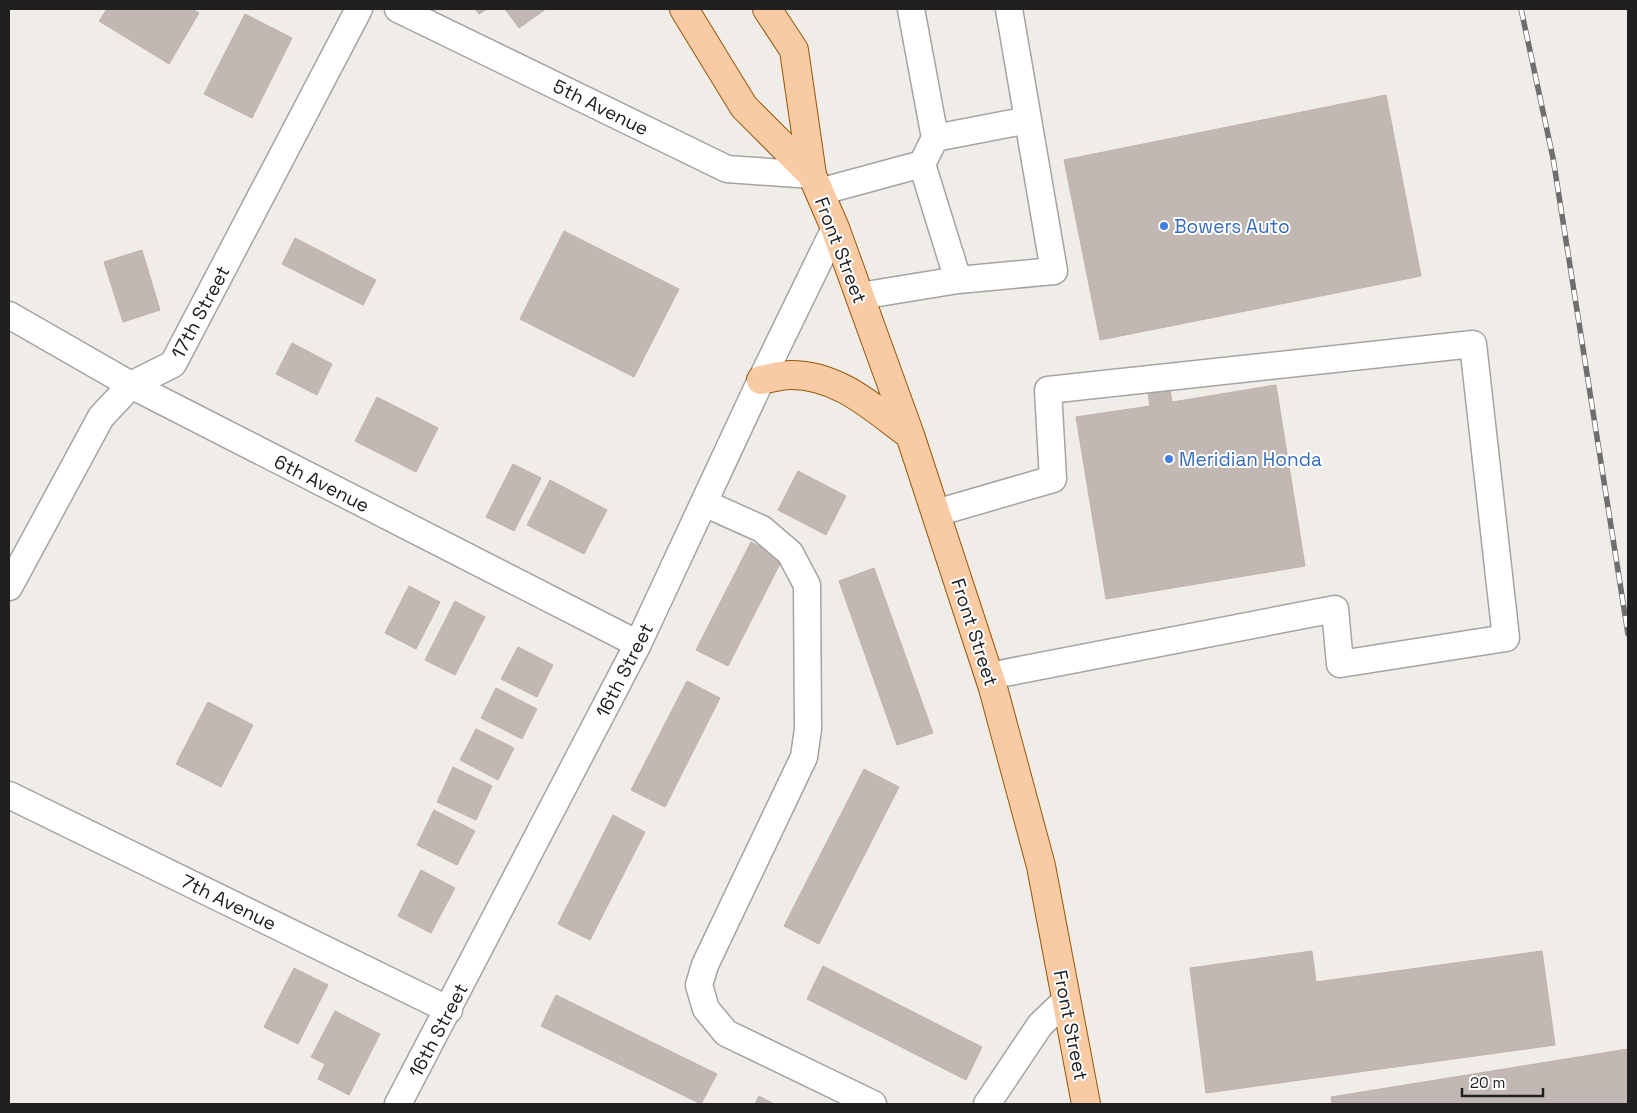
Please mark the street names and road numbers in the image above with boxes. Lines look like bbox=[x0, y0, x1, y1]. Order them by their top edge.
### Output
street label: 5th Avenue bbox=[549, 74, 653, 141]
street label: Front Street bbox=[809, 193, 872, 307]
street label: 17th Street bbox=[165, 261, 235, 363]
street label: 6th Avenue bbox=[270, 449, 374, 518]
street label: Front Street bbox=[945, 575, 1004, 689]
street label: 16th Street bbox=[590, 619, 659, 722]
street label: 7th Avenue bbox=[177, 869, 280, 936]
street label: Front Street bbox=[1048, 968, 1093, 1082]
street label: 16th Street bbox=[403, 979, 474, 1082]

